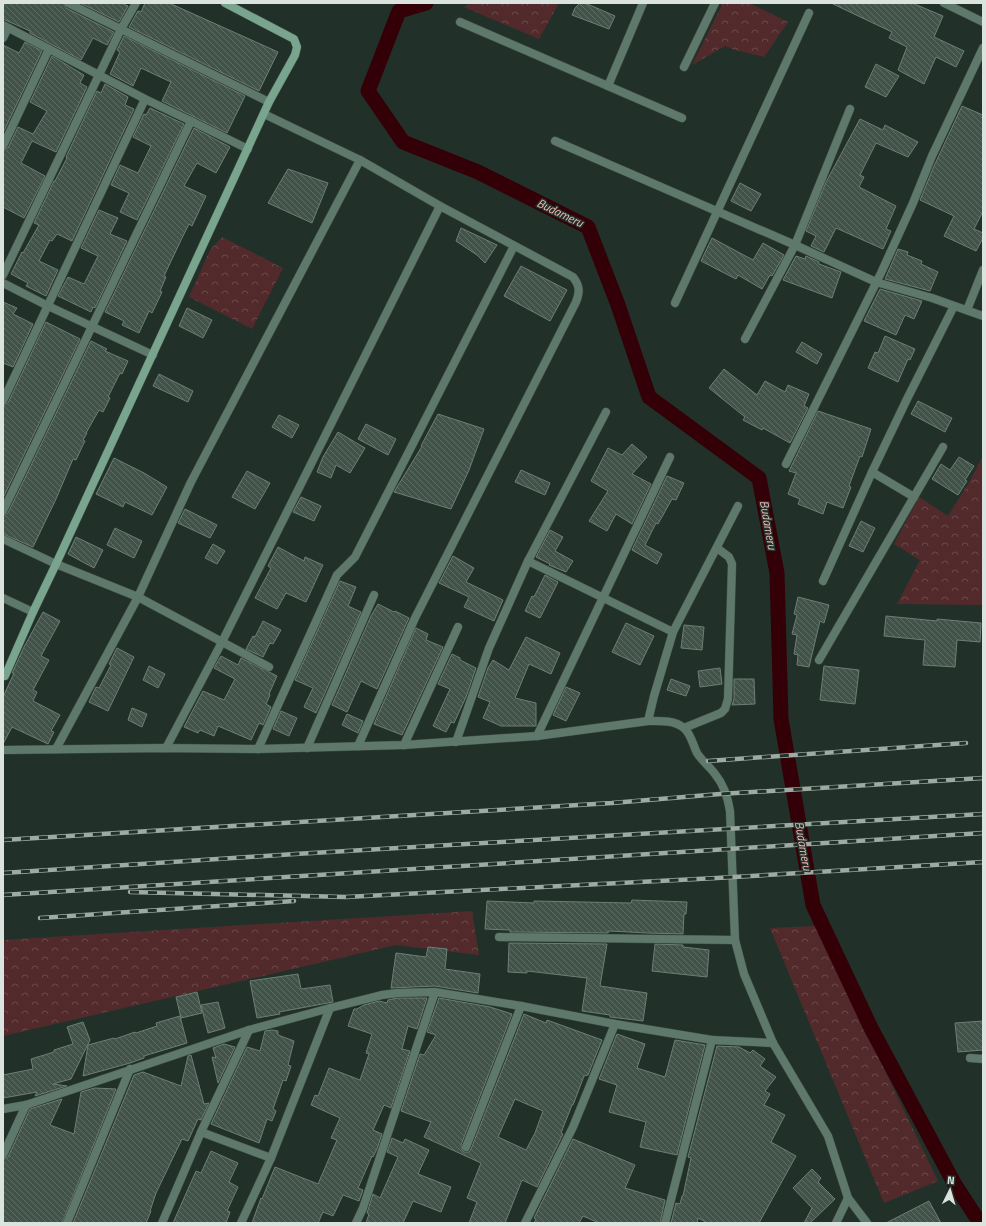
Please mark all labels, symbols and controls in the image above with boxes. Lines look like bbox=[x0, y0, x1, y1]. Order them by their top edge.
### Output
water label: Budameru bbox=[534, 193, 588, 232]
water label: Budameru bbox=[755, 499, 782, 552]
water label: Budameru bbox=[790, 820, 817, 873]
north arrow bbox=[930, 1170, 970, 1210]
text: N bbox=[946, 1172, 955, 1188]

